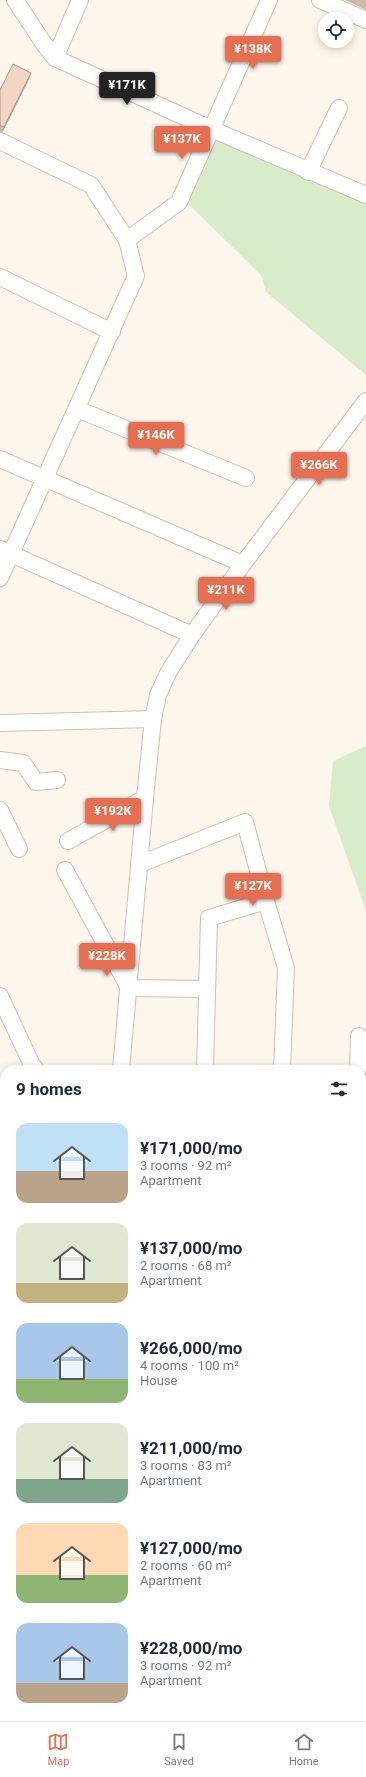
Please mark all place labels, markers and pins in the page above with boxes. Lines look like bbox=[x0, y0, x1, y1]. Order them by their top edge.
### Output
pin: ¥138K bbox=[225, 36, 281, 70]
pin: ¥171K bbox=[99, 72, 155, 106]
pin: ¥137K bbox=[154, 126, 210, 160]
pin: ¥146K bbox=[128, 422, 184, 456]
pin: ¥266K bbox=[291, 452, 347, 486]
pin: ¥211K bbox=[198, 577, 254, 611]
pin: ¥192K bbox=[85, 798, 141, 832]
pin: ¥127K bbox=[225, 873, 281, 907]
pin: ¥228K bbox=[79, 943, 135, 977]

